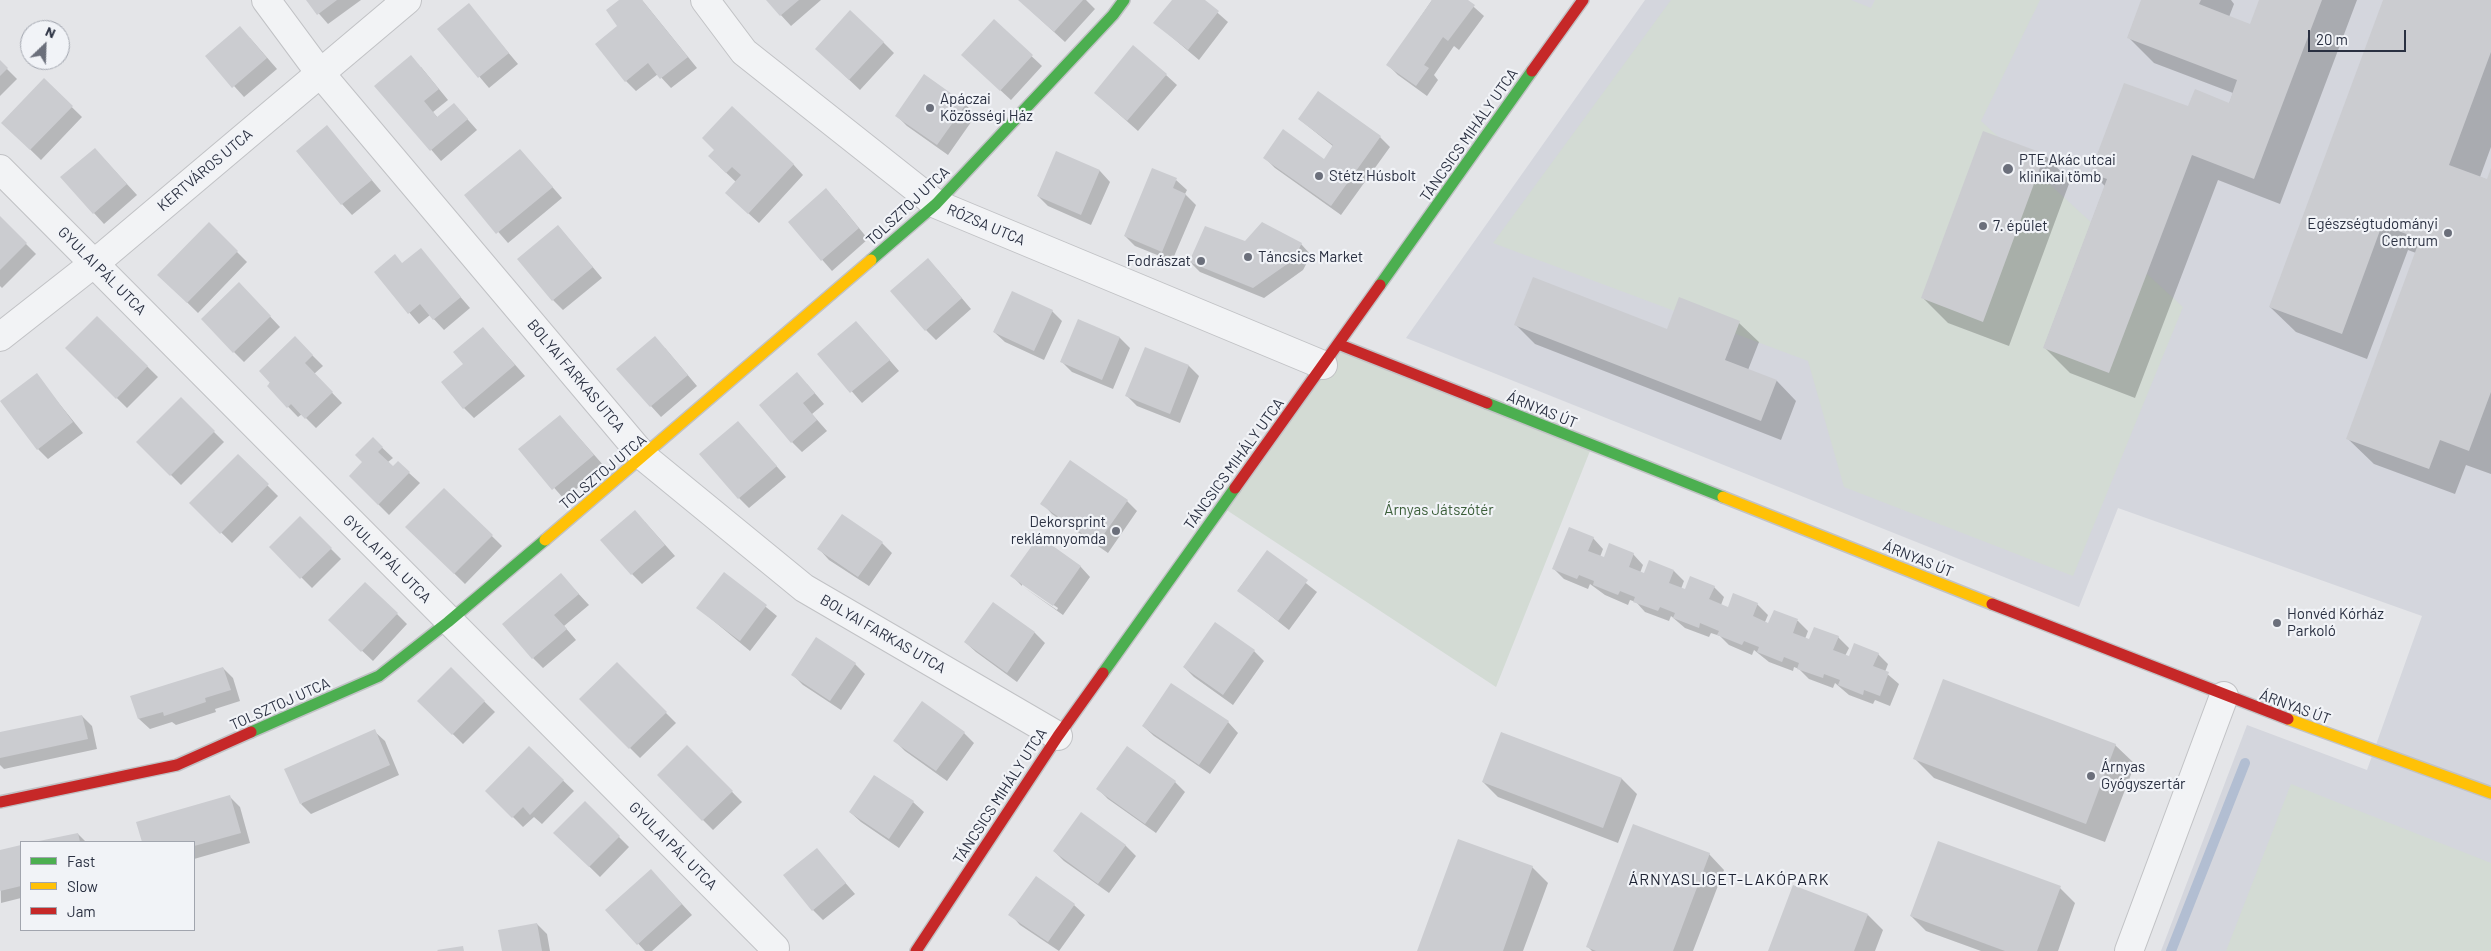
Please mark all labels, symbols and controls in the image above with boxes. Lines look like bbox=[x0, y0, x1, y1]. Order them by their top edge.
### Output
north arrow bbox=[20, 20, 70, 70]
scale bar bbox=[2311, 20, 2408, 52]
text: N bbox=[43, 22, 59, 41]
text: 20 m bbox=[2316, 30, 2348, 48]
street label: TÁNCSICS MIHÁLY UTCA bbox=[1416, 65, 1522, 205]
place label: Apáczai Közösségi Ház bbox=[940, 90, 1033, 125]
marker: Apáczai Közösségi Ház bbox=[924, 102, 936, 114]
street label: KERTVÁROS UTCA bbox=[154, 125, 256, 215]
place label: PTE Akác utcai klinikai tömb bbox=[2019, 151, 2116, 186]
marker: PTE Akác utcai klinikai tömb bbox=[2001, 162, 2015, 176]
street label: TOLSZTOJ UTCA bbox=[863, 163, 953, 249]
place label: Stétz Húsbolt bbox=[1329, 167, 1416, 185]
marker: Stétz Húsbolt bbox=[1313, 170, 1325, 182]
street label: RÓZSA UTCA bbox=[944, 200, 1028, 250]
place label: Egészségtudományi Centrum bbox=[2307, 215, 2438, 250]
place label: 7. épület bbox=[1993, 217, 2048, 235]
marker: 7. épület bbox=[1977, 220, 1989, 232]
street label: GYULAI PÁL UTCA bbox=[54, 223, 150, 319]
marker: Egészségtudományi Centrum bbox=[2442, 227, 2454, 239]
place label: Táncsics Market bbox=[1258, 248, 1363, 266]
marker: Táncsics Market bbox=[1242, 251, 1254, 263]
place label: Fodrászat bbox=[1127, 252, 1191, 270]
marker: Fodrászat bbox=[1195, 255, 1207, 267]
street label: BOLYAI FARKAS UTCA bbox=[524, 316, 628, 436]
street label: ÁRNYAS ÚT bbox=[1504, 388, 1580, 432]
street label: TÁNCSICS MIHÁLY UTCA bbox=[1180, 395, 1288, 533]
street label: TOLSZTOJ UTCA bbox=[556, 431, 650, 513]
park label: Árnyas Játszótér bbox=[1384, 501, 1494, 519]
street label: GYULAI PÁL UTCA bbox=[339, 511, 435, 607]
place label: Dekorsprint reklámnyomda bbox=[1011, 513, 1106, 548]
marker: Dekorsprint reklámnyomda bbox=[1110, 525, 1122, 537]
street label: ÁRNYAS ÚT bbox=[1880, 537, 1956, 581]
street label: BOLYAI FARKAS UTCA bbox=[817, 591, 949, 677]
place label: Honvéd Kórház Parkoló bbox=[2287, 605, 2384, 640]
marker: Honvéd Kórház Parkoló bbox=[2271, 617, 2283, 629]
street label: TOLSZTOJ UTCA bbox=[227, 674, 333, 734]
street label: ÁRNYAS ÚT bbox=[2257, 686, 2333, 728]
street label: TÁNCSICS MIHÁLY UTCA bbox=[949, 725, 1051, 867]
place label: Árnyas Gyógyszertár bbox=[2101, 758, 2185, 793]
marker: Árnyas Gyógyszertár bbox=[2085, 770, 2097, 782]
street label: GYULAI PÁL UTCA bbox=[625, 798, 721, 894]
legend bbox=[20, 841, 195, 931]
text: Fast bbox=[67, 852, 95, 870]
district label: ÁRNYASLIGET-LAKÓPARK bbox=[1626, 870, 1832, 890]
text: Slow bbox=[67, 877, 98, 895]
text: Jam bbox=[67, 902, 96, 920]

